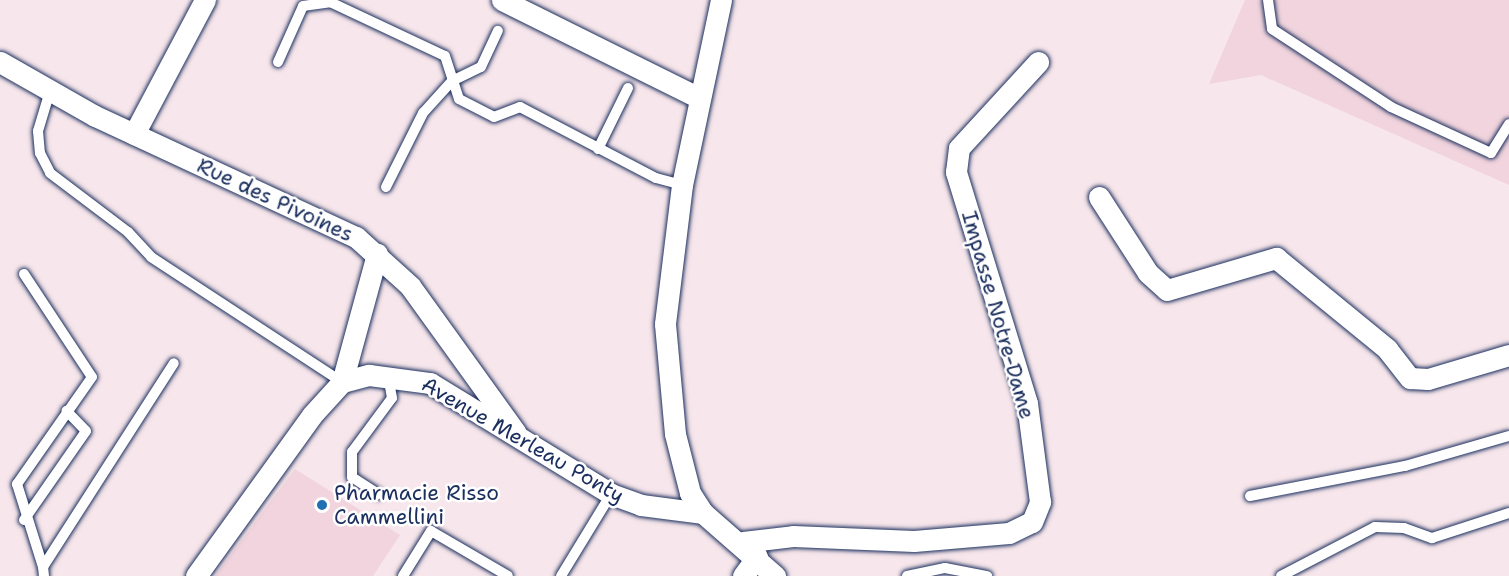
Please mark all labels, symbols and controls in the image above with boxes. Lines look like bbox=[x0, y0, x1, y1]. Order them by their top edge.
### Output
street label: Rue des Pivoines bbox=[193, 153, 357, 247]
street label: Impasse Notre-Dame bbox=[956, 208, 1040, 422]
street label: Avenue Merleau Ponty bbox=[417, 372, 629, 508]
place label: Pharmacie Risso Cammellini bbox=[334, 480, 499, 530]
marker: Pharmacie Risso Cammellini bbox=[315, 498, 329, 512]

